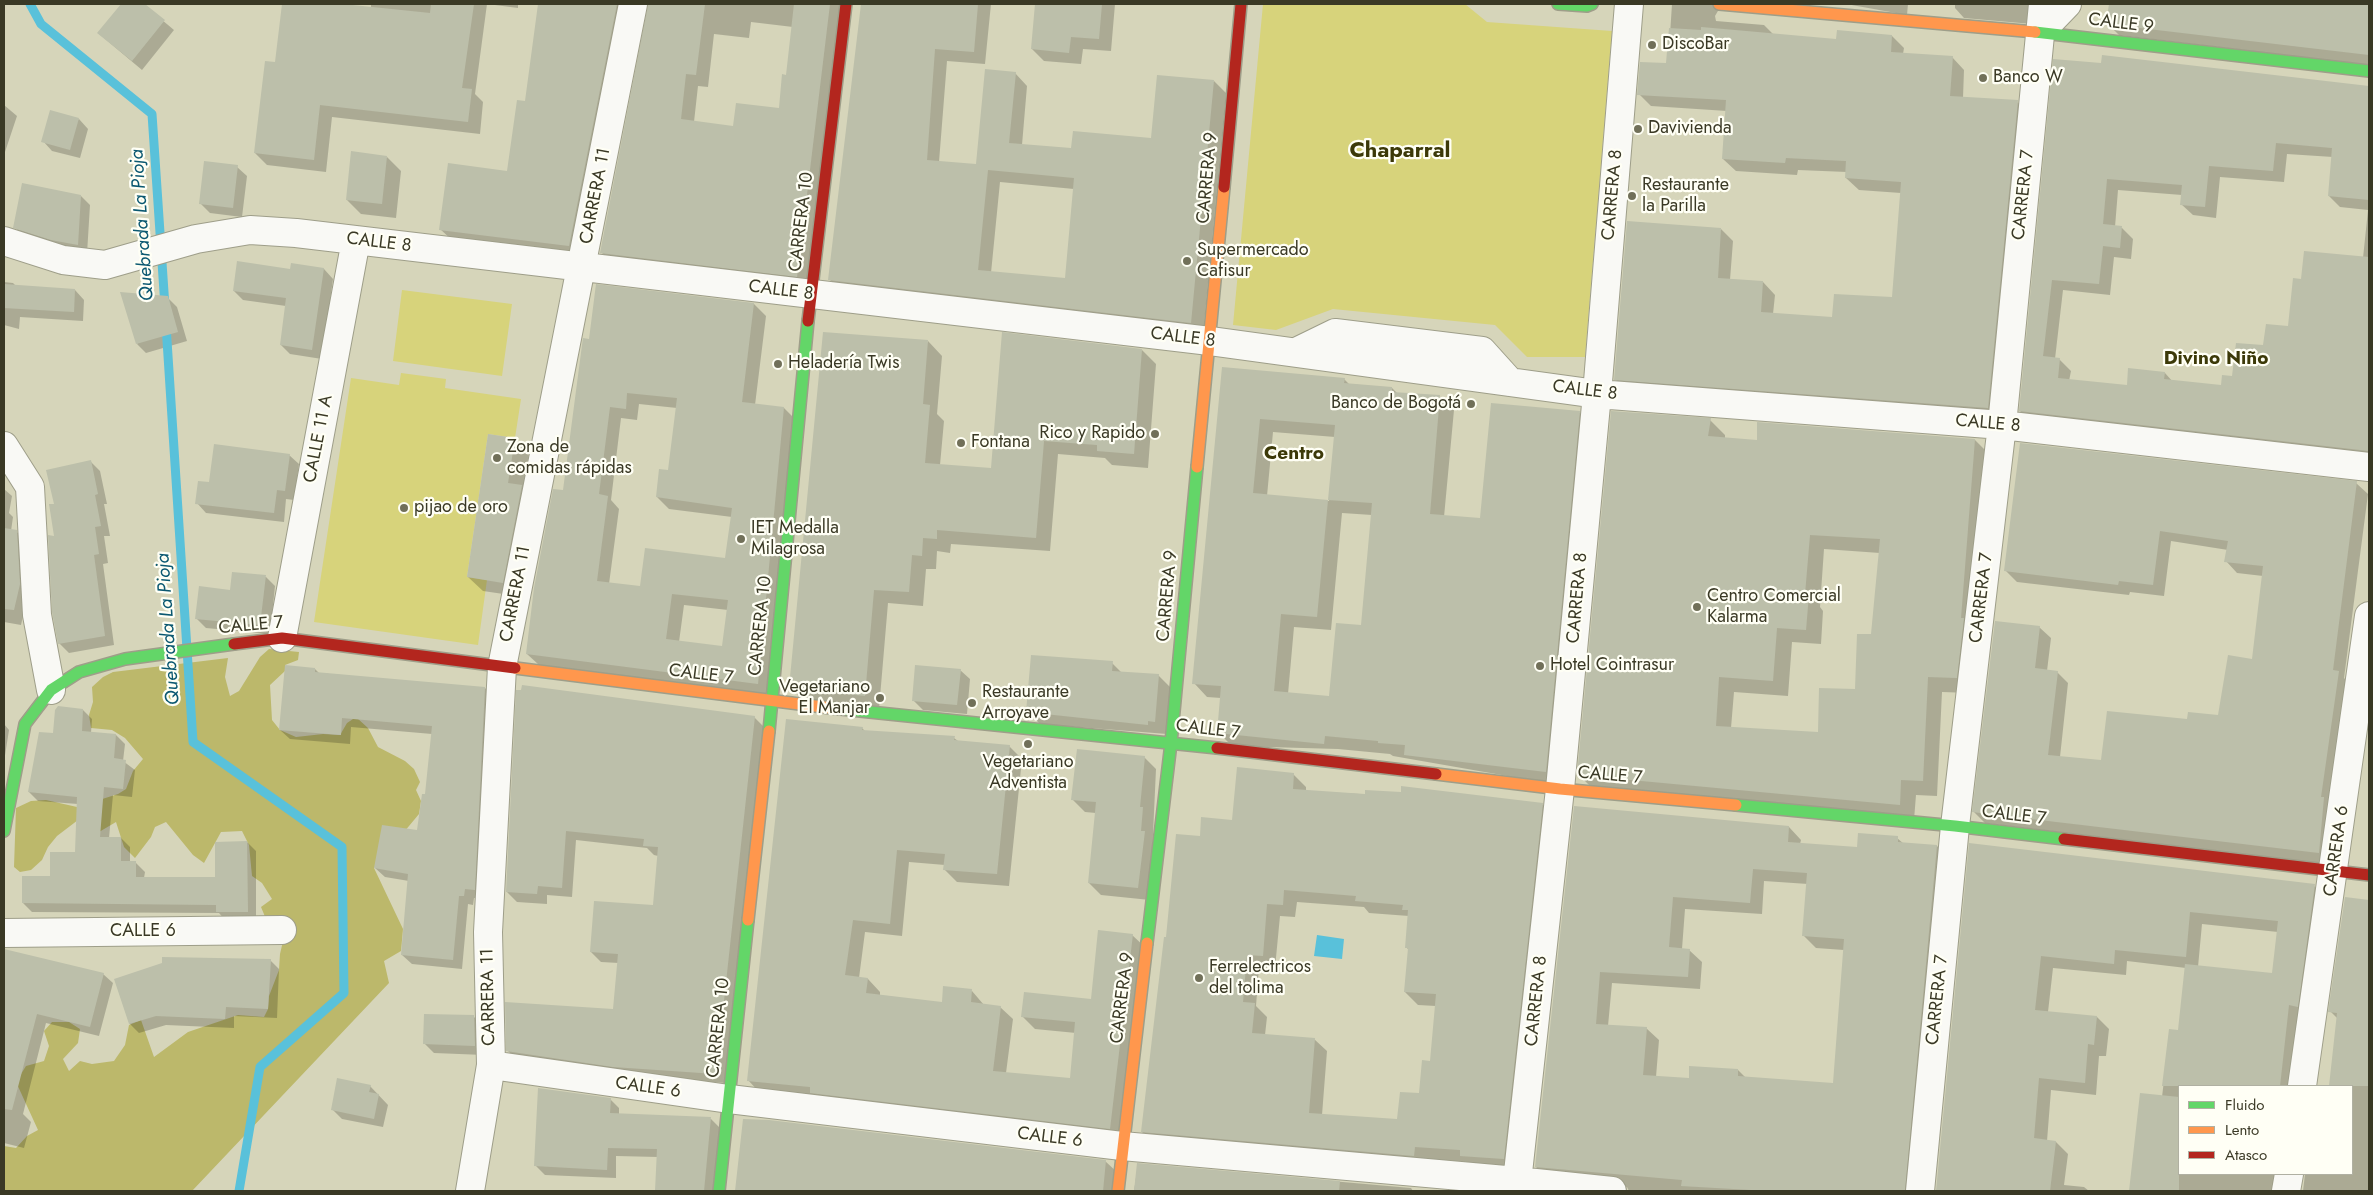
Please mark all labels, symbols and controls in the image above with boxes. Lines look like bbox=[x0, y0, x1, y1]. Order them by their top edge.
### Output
street label: CALLE 9 bbox=[2087, 9, 2155, 39]
place label: DiscoBar bbox=[1662, 34, 1729, 56]
marker: DiscoBar bbox=[1646, 39, 1658, 51]
place label: Banco W bbox=[1993, 67, 2063, 89]
marker: Banco W bbox=[1977, 72, 1989, 84]
place label: Davivienda bbox=[1648, 118, 1732, 140]
marker: Davivienda bbox=[1632, 123, 1644, 135]
street label: CARRERA 9 bbox=[1193, 131, 1223, 225]
district label: Chaparral bbox=[1349, 139, 1451, 165]
street label: CARRERA 11 bbox=[576, 146, 616, 246]
water label: Quebrada La Pioja bbox=[126, 148, 160, 302]
street label: CARRERA 8 bbox=[1598, 149, 1628, 241]
street label: CARRERA 7 bbox=[2009, 149, 2039, 241]
street label: CARRERA 10 bbox=[785, 171, 819, 273]
place label: Restaurante la Parilla bbox=[1642, 175, 1729, 218]
marker: Restaurante la Parilla bbox=[1626, 190, 1638, 202]
street label: CALLE 8 bbox=[345, 228, 413, 258]
place label: Supermercado Cafisur bbox=[1197, 240, 1309, 282]
marker: Supermercado Cafisur bbox=[1181, 255, 1193, 267]
street label: CALLE 8 bbox=[747, 276, 815, 306]
street label: CALLE 8 bbox=[1149, 323, 1217, 353]
district label: Divino Niño bbox=[2164, 348, 2268, 370]
place label: Heladería Twis bbox=[788, 353, 899, 375]
marker: Heladería Twis bbox=[772, 358, 784, 370]
street label: CALLE 8 bbox=[1551, 376, 1619, 406]
street label: CALLE 11 A bbox=[300, 393, 338, 485]
place label: Banco de Bogotá bbox=[1331, 393, 1461, 415]
marker: Banco de Bogotá bbox=[1465, 398, 1477, 410]
street label: CALLE 8 bbox=[1955, 410, 2021, 438]
place label: Rico y Rapido bbox=[1039, 423, 1145, 445]
marker: Rico y Rapido bbox=[1149, 428, 1161, 440]
place label: Fontana bbox=[971, 432, 1030, 454]
place label: Zona de comidas rápidas bbox=[507, 437, 632, 479]
marker: Fontana bbox=[955, 437, 967, 449]
district label: Centro bbox=[1264, 443, 1324, 465]
marker: Zona de comidas rápidas bbox=[491, 452, 503, 464]
place label: pijao de oro bbox=[414, 497, 508, 519]
marker: pijao de oro bbox=[398, 502, 410, 514]
place label: IET Medalla Milagrosa bbox=[751, 518, 839, 560]
marker: IET Medalla Milagrosa bbox=[735, 533, 747, 545]
street label: CARRERA 11 bbox=[496, 544, 536, 644]
street label: CARRERA 9 bbox=[1153, 549, 1183, 643]
water label: Quebrada La Pioja bbox=[152, 552, 186, 706]
street label: CARRERA 8 bbox=[1563, 552, 1593, 644]
street label: CARRERA 7 bbox=[1966, 552, 1998, 644]
street label: CARRERA 10 bbox=[745, 575, 777, 677]
place label: Centro Comercial Kalarma bbox=[1707, 586, 1841, 628]
marker: Centro Comercial Kalarma bbox=[1691, 601, 1703, 613]
street label: CALLE 7 bbox=[218, 612, 284, 640]
place label: Hotel Cointrasur bbox=[1550, 655, 1674, 677]
street label: CALLE 7 bbox=[667, 660, 735, 690]
marker: Hotel Cointrasur bbox=[1534, 660, 1546, 672]
place label: Vegetariano El Manjar bbox=[779, 677, 870, 720]
place label: Restaurante Arroyave bbox=[982, 682, 1069, 724]
marker: Vegetariano El Manjar bbox=[874, 692, 886, 704]
marker: Restaurante Arroyave bbox=[966, 697, 978, 709]
street label: CALLE 7 bbox=[1174, 715, 1242, 745]
marker: Vegetariano Adventista bbox=[1022, 738, 1034, 750]
place label: Vegetariano Adventista bbox=[982, 752, 1074, 794]
street label: CALLE 7 bbox=[1577, 762, 1643, 790]
street label: CALLE 7 bbox=[1980, 801, 2048, 831]
street label: CARRERA 6 bbox=[2320, 804, 2354, 898]
street label: CALLE 6 bbox=[110, 921, 176, 943]
street label: CARRERA 11 bbox=[477, 948, 501, 1046]
street label: CARRERA 9 bbox=[1107, 951, 1139, 1045]
street label: CARRERA 7 bbox=[1923, 954, 1953, 1046]
street label: CARRERA 8 bbox=[1521, 955, 1553, 1047]
place label: Ferrelectricos del tolima bbox=[1209, 957, 1311, 1000]
marker: Ferrelectricos del tolima bbox=[1193, 972, 1205, 984]
street label: CARRERA 10 bbox=[703, 977, 735, 1079]
street label: CALLE 6 bbox=[614, 1073, 682, 1103]
legend bbox=[2178, 1085, 2353, 1175]
text: Fluido bbox=[2225, 1094, 2264, 1116]
text: Lento bbox=[2225, 1119, 2259, 1141]
street label: CALLE 6 bbox=[1016, 1123, 1084, 1153]
text: Atasco bbox=[2225, 1144, 2267, 1166]

